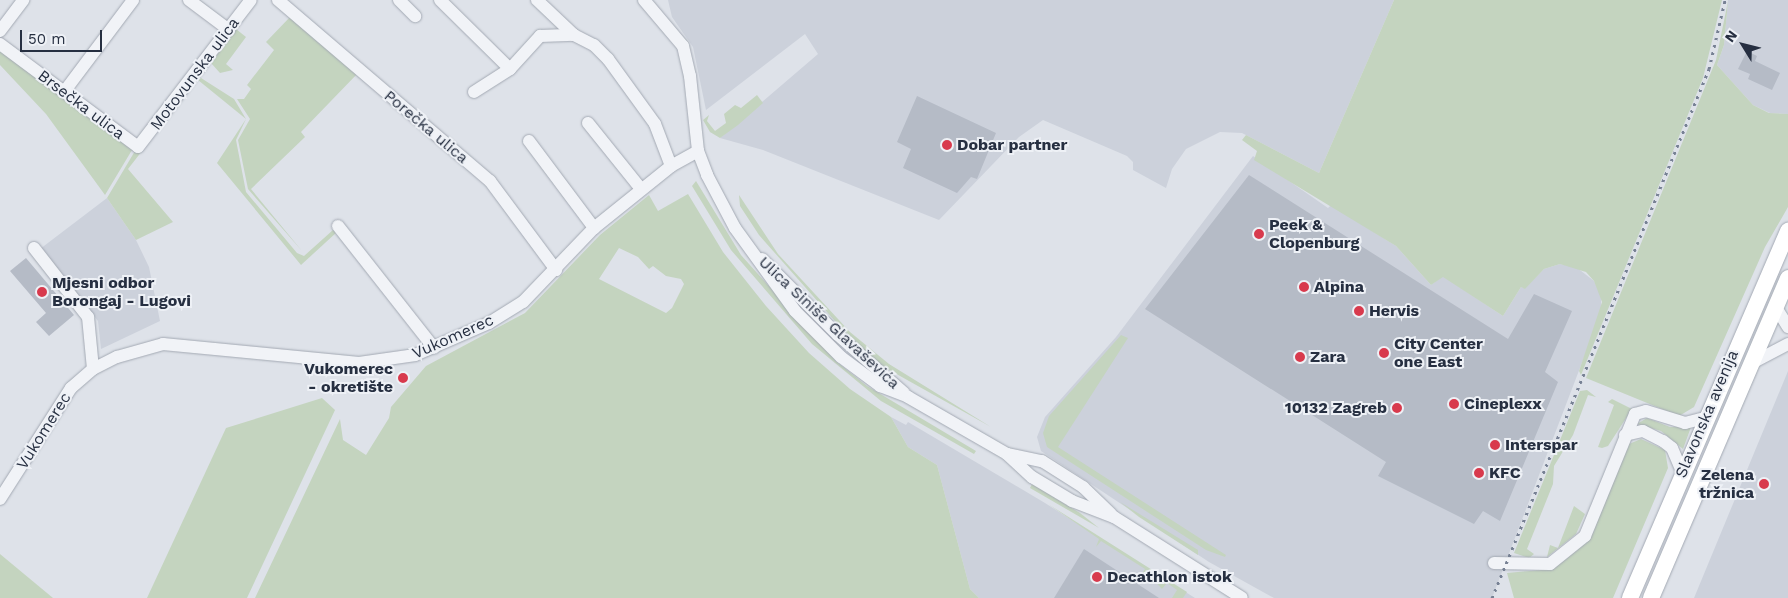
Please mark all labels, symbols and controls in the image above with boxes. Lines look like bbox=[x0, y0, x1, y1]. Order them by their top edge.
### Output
street label: Motovunska ulica bbox=[146, 14, 244, 134]
scale bar bbox=[22, 20, 105, 52]
north arrow bbox=[1718, 20, 1768, 70]
text: N bbox=[1721, 27, 1740, 45]
text: 50 m bbox=[28, 30, 65, 48]
street label: Brsečka ulica bbox=[34, 66, 128, 144]
street label: Porečka ulica bbox=[380, 86, 472, 168]
place label: Dobar partner bbox=[957, 135, 1068, 155]
marker: Dobar partner bbox=[941, 139, 953, 151]
place label: Peek & Clopenburg bbox=[1269, 215, 1360, 253]
marker: Peek & Clopenburg bbox=[1253, 228, 1265, 240]
street label: Ulica Siniše Glavaševića bbox=[754, 253, 904, 393]
place label: Mjesni odbor Borongaj - Lugovi bbox=[52, 273, 191, 311]
place label: Alpina bbox=[1314, 277, 1364, 297]
marker: Alpina bbox=[1298, 281, 1310, 293]
marker: Mjesni odbor Borongaj - Lugovi bbox=[36, 286, 48, 298]
place label: Hervis bbox=[1369, 301, 1419, 321]
marker: Hervis bbox=[1353, 305, 1365, 317]
street label: Vukomerec bbox=[409, 311, 497, 363]
place label: City Center one East bbox=[1394, 334, 1483, 372]
place label: Zara bbox=[1310, 347, 1345, 367]
marker: City Center one East bbox=[1378, 347, 1390, 359]
street label: Slavonska avenija bbox=[1671, 347, 1743, 481]
marker: Zara bbox=[1294, 351, 1306, 363]
place label: Vukomerec - okretište bbox=[304, 359, 393, 397]
marker: Vukomerec - okretište bbox=[397, 372, 409, 384]
street label: Vukomerec bbox=[13, 389, 75, 473]
place label: Cineplexx bbox=[1464, 394, 1542, 414]
place label: 10132 Zagreb bbox=[1285, 398, 1387, 418]
marker: Cineplexx bbox=[1448, 398, 1460, 410]
marker: 10132 Zagreb bbox=[1391, 402, 1403, 414]
place label: Interspar bbox=[1505, 435, 1578, 455]
marker: Interspar bbox=[1489, 439, 1501, 451]
place label: KFC bbox=[1489, 463, 1521, 483]
place label: Zelena tržnica bbox=[1699, 465, 1754, 503]
marker: KFC bbox=[1473, 467, 1485, 479]
marker: Zelena tržnica bbox=[1758, 478, 1770, 490]
place label: Decathlon istok bbox=[1107, 567, 1232, 587]
marker: Decathlon istok bbox=[1091, 571, 1103, 583]

